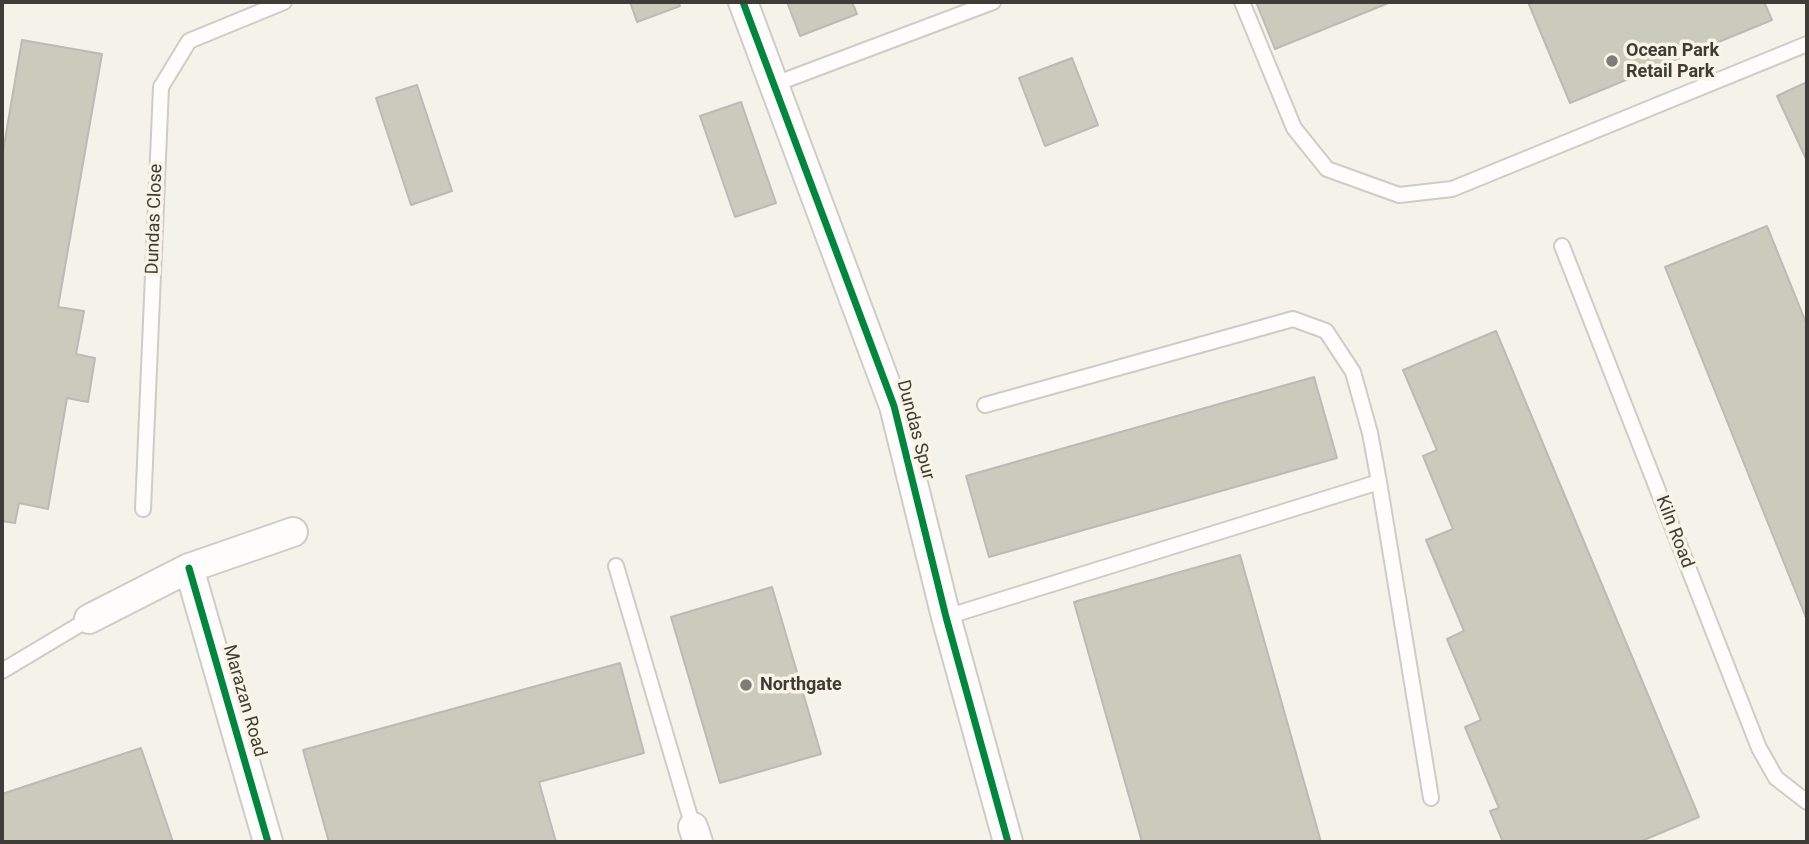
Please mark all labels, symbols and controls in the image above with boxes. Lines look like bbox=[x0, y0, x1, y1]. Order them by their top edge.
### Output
place label: Ocean Park Retail Park bbox=[1626, 40, 1719, 82]
marker: Ocean Park Retail Park bbox=[1604, 53, 1620, 69]
street label: Dundas Close bbox=[142, 163, 168, 275]
street label: Dundas Spur bbox=[891, 378, 939, 482]
street label: Kiln Road bbox=[1650, 493, 1698, 571]
street label: Marazan Road bbox=[218, 643, 270, 759]
place label: Northgate bbox=[760, 674, 842, 696]
marker: Northgate bbox=[738, 677, 754, 693]

